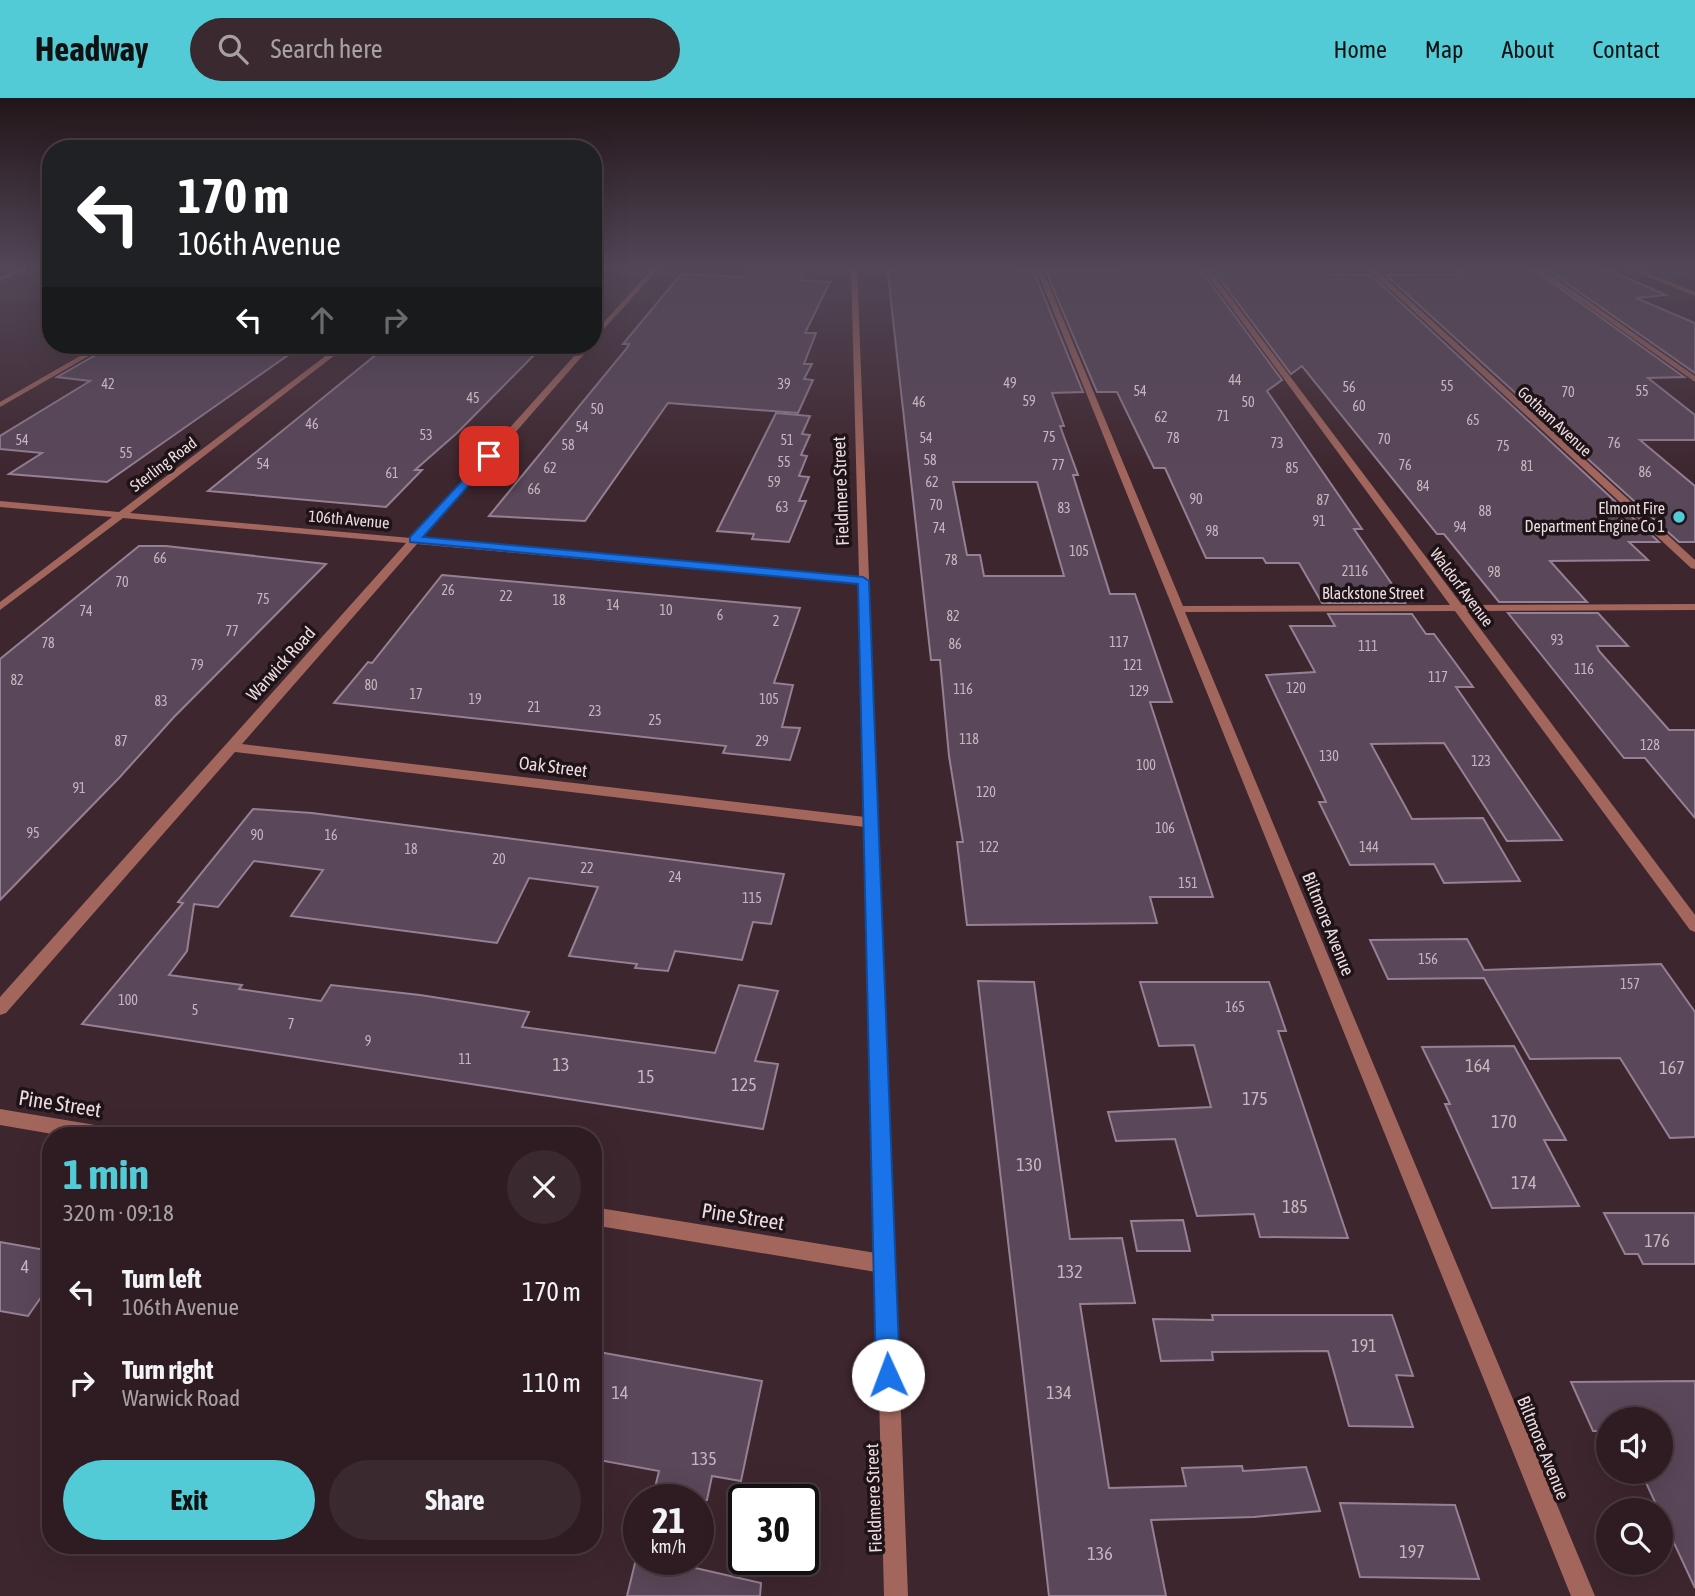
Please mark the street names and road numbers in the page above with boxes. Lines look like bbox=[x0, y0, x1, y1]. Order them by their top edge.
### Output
street label: Gotham Avenue bbox=[1515, 382, 1595, 460]
street label: Sterling Road bbox=[126, 433, 200, 496]
street label: Fieldmere Street bbox=[828, 436, 853, 546]
street label: 106th Avenue bbox=[308, 506, 390, 532]
street label: Waldorf Avenue bbox=[1427, 544, 1497, 630]
street label: Blackstone Street bbox=[1322, 584, 1424, 602]
street label: Warwick Road bbox=[242, 622, 319, 705]
street label: Oak Street bbox=[518, 752, 588, 781]
street label: Biltmore Avenue bbox=[1298, 869, 1359, 979]
street label: Pine Street bbox=[17, 1085, 103, 1121]
street label: Pine Street bbox=[700, 1198, 786, 1234]
street label: Biltmore Avenue bbox=[1513, 1393, 1574, 1503]
street label: Fieldmere Street bbox=[861, 1443, 886, 1553]

